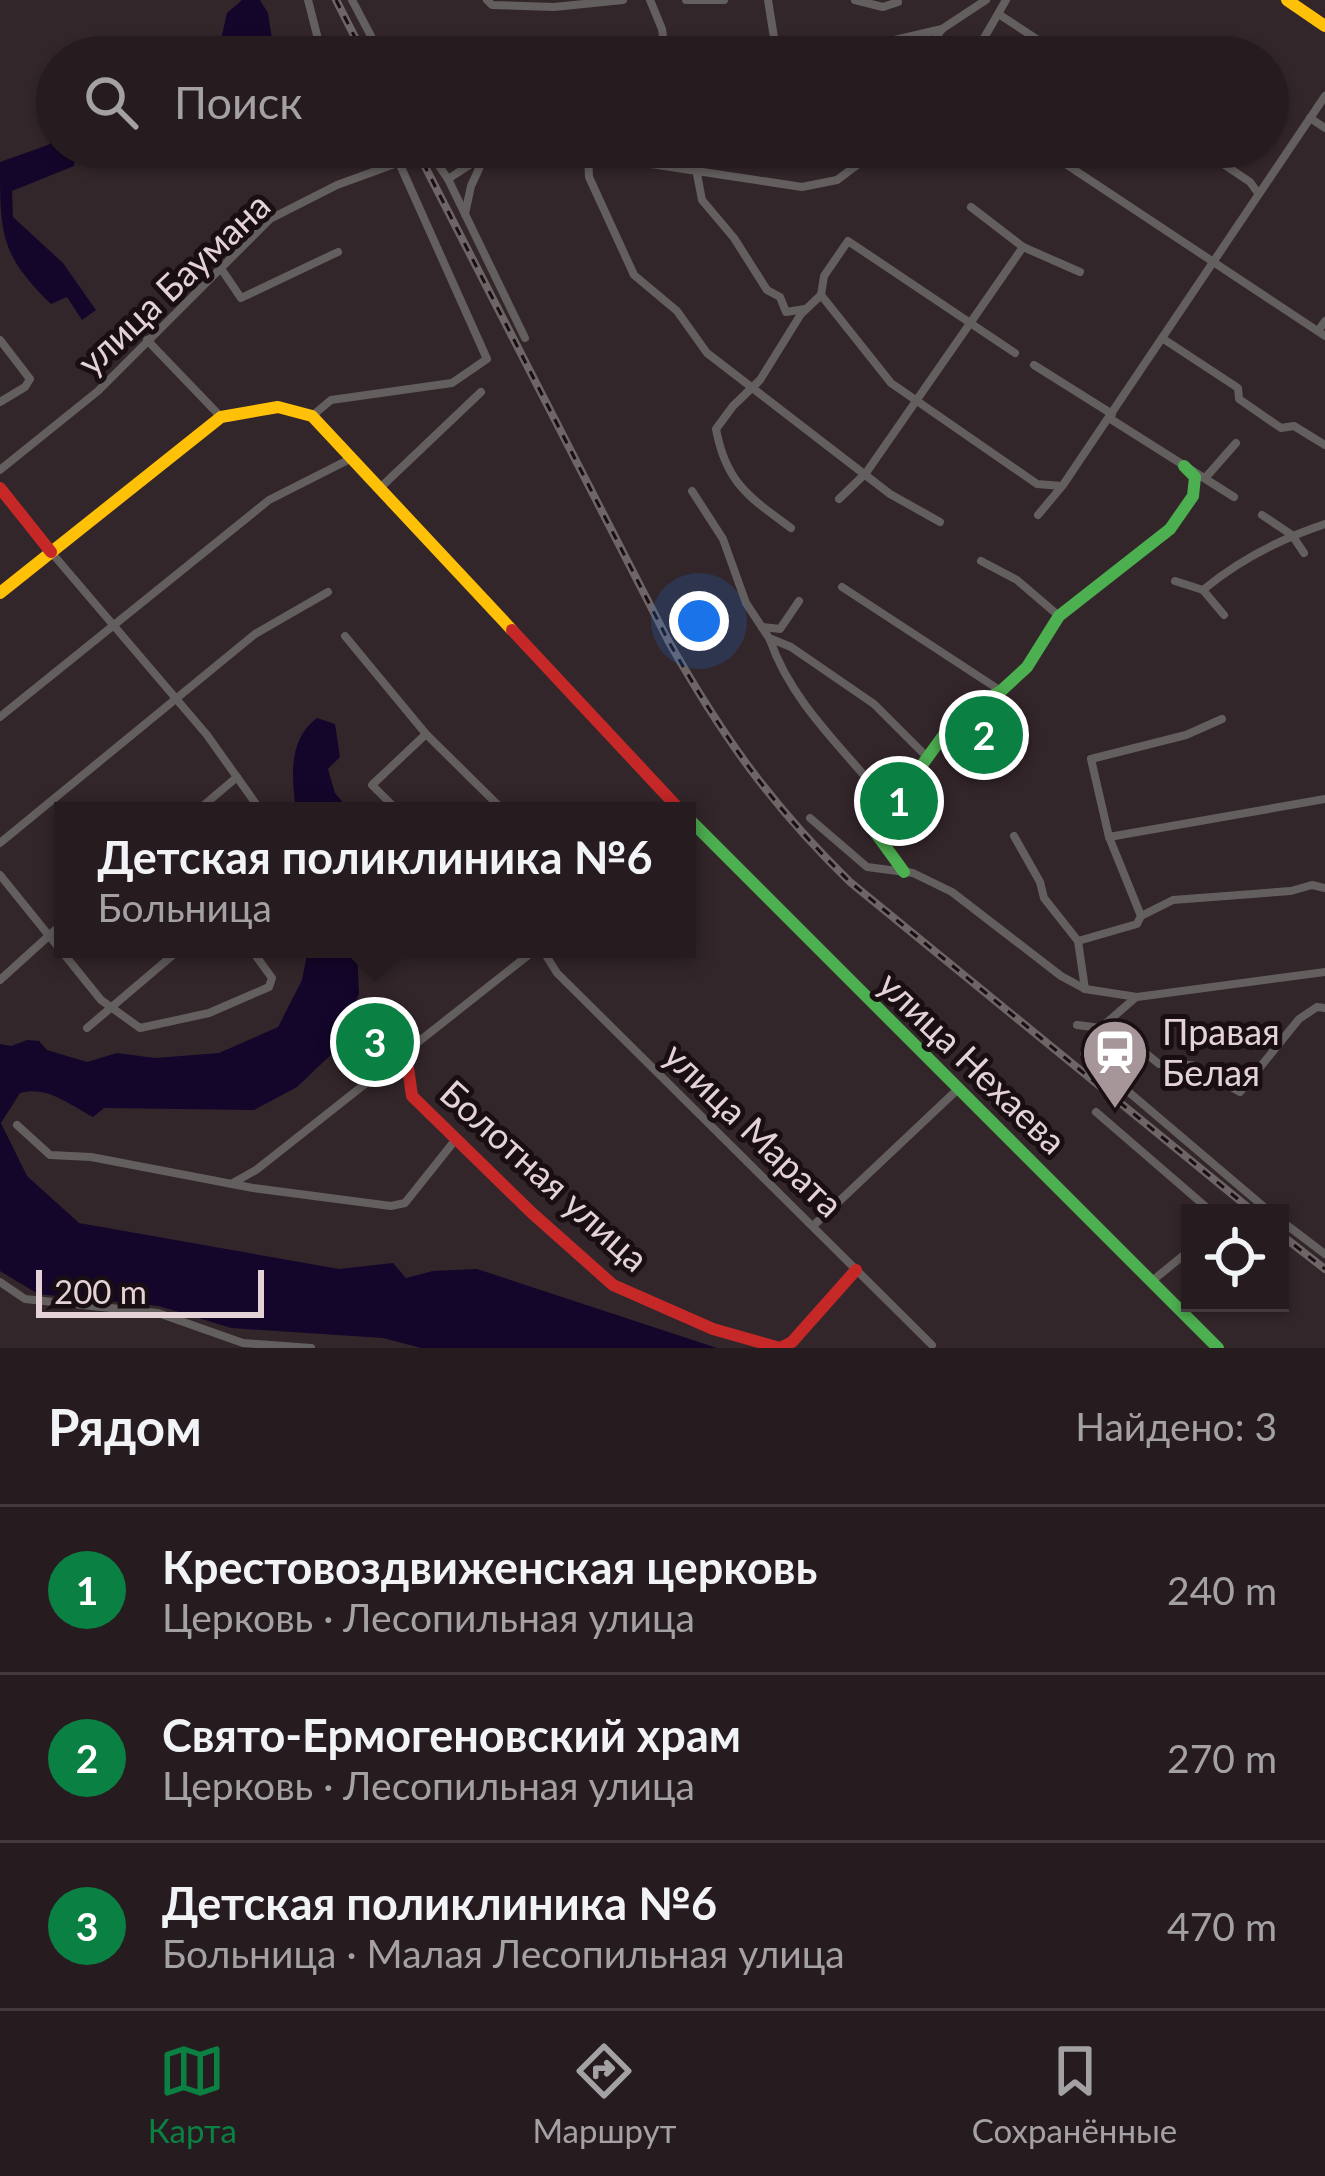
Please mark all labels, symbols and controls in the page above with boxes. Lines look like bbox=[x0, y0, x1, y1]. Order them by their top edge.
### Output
search box bbox=[36, 36, 1289, 168]
icon: search bbox=[78, 69, 144, 135]
text: Поиск bbox=[174, 75, 303, 129]
street label: улица Баумана bbox=[68, 183, 278, 383]
your location bbox=[669, 591, 729, 651]
pin: 2 bbox=[945, 690, 1023, 780]
pin: 1 bbox=[860, 756, 938, 846]
popup bbox=[54, 802, 696, 958]
text: Детская поликлиника №6 bbox=[97, 830, 653, 884]
text: Больница bbox=[97, 884, 272, 930]
street label: улица Нехаева bbox=[870, 961, 1076, 1163]
pin: 3 bbox=[336, 997, 414, 1087]
place label: Правая Белая bbox=[1162, 1009, 1280, 1094]
station icon: Правая Белая bbox=[1080, 1017, 1150, 1111]
street label: улица Марата bbox=[655, 1033, 853, 1225]
street label: Болотная улица bbox=[432, 1070, 658, 1280]
map controls bbox=[1181, 1204, 1289, 1312]
button: locate bbox=[1181, 1204, 1289, 1312]
scale bar bbox=[36, 1264, 264, 1317]
text: 200 m bbox=[54, 1271, 147, 1311]
text: Рядом bbox=[48, 1396, 202, 1457]
text: Найдено: 3 bbox=[1075, 1403, 1277, 1449]
text: Крестовоздвиженская церковь bbox=[162, 1540, 817, 1594]
text: 1 bbox=[76, 1567, 98, 1613]
text: 240 m bbox=[1167, 1567, 1277, 1613]
text: Церковь · Лесопильная улица bbox=[162, 1594, 695, 1640]
text: Свято-Ермогеновский храм bbox=[162, 1708, 741, 1762]
text: 2 bbox=[76, 1735, 98, 1781]
text: 270 m bbox=[1167, 1735, 1277, 1781]
text: Церковь · Лесопильная улица bbox=[162, 1762, 695, 1808]
text: Детская поликлиника №6 bbox=[162, 1876, 717, 1930]
text: 3 bbox=[76, 1903, 98, 1949]
text: 470 m bbox=[1167, 1903, 1277, 1949]
text: Больница · Малая Лесопильная улица bbox=[162, 1930, 845, 1976]
tab: Карта bbox=[148, 2038, 237, 2150]
tab: Маршрут bbox=[532, 2038, 676, 2150]
tab: Сохранённые bbox=[972, 2038, 1177, 2150]

